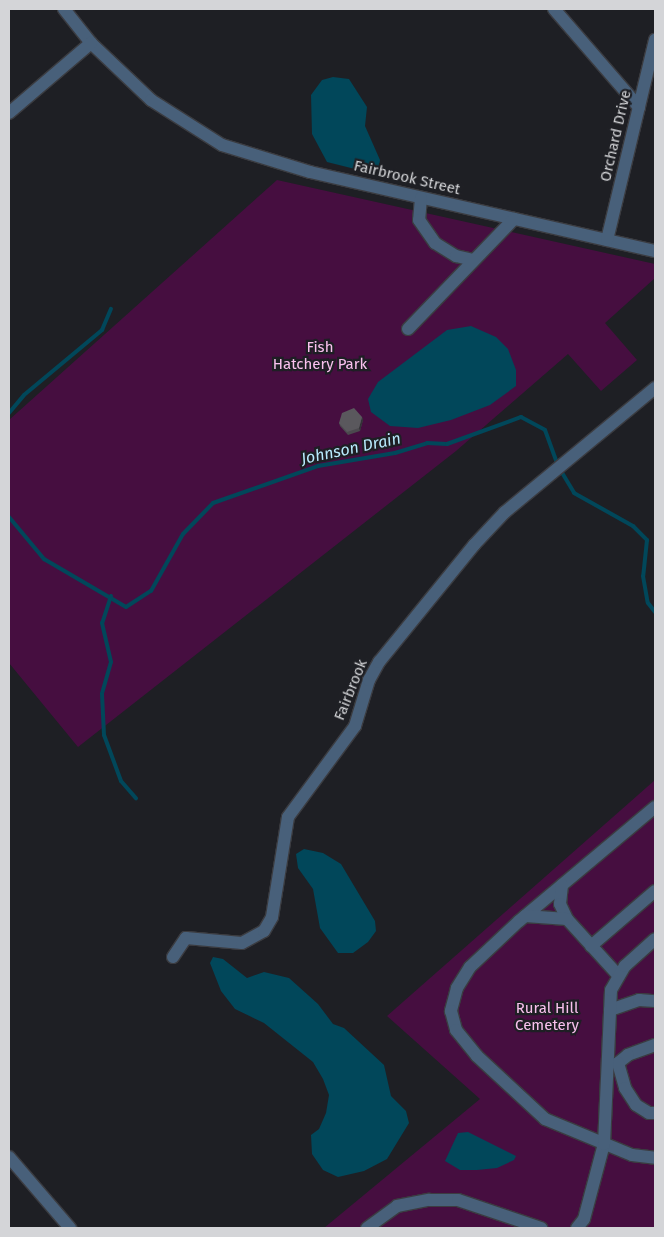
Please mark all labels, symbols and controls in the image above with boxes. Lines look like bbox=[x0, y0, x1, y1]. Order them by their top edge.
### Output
street label: Orchard Drive bbox=[597, 89, 635, 183]
street label: Fairbrook Street bbox=[352, 157, 462, 199]
park label: Fish Hatchery Park bbox=[273, 338, 367, 373]
water label: Johnson Drain bbox=[299, 429, 403, 469]
street label: Fairbrook bbox=[331, 657, 371, 723]
park label: Rural Hill Cemetery bbox=[515, 999, 579, 1034]

